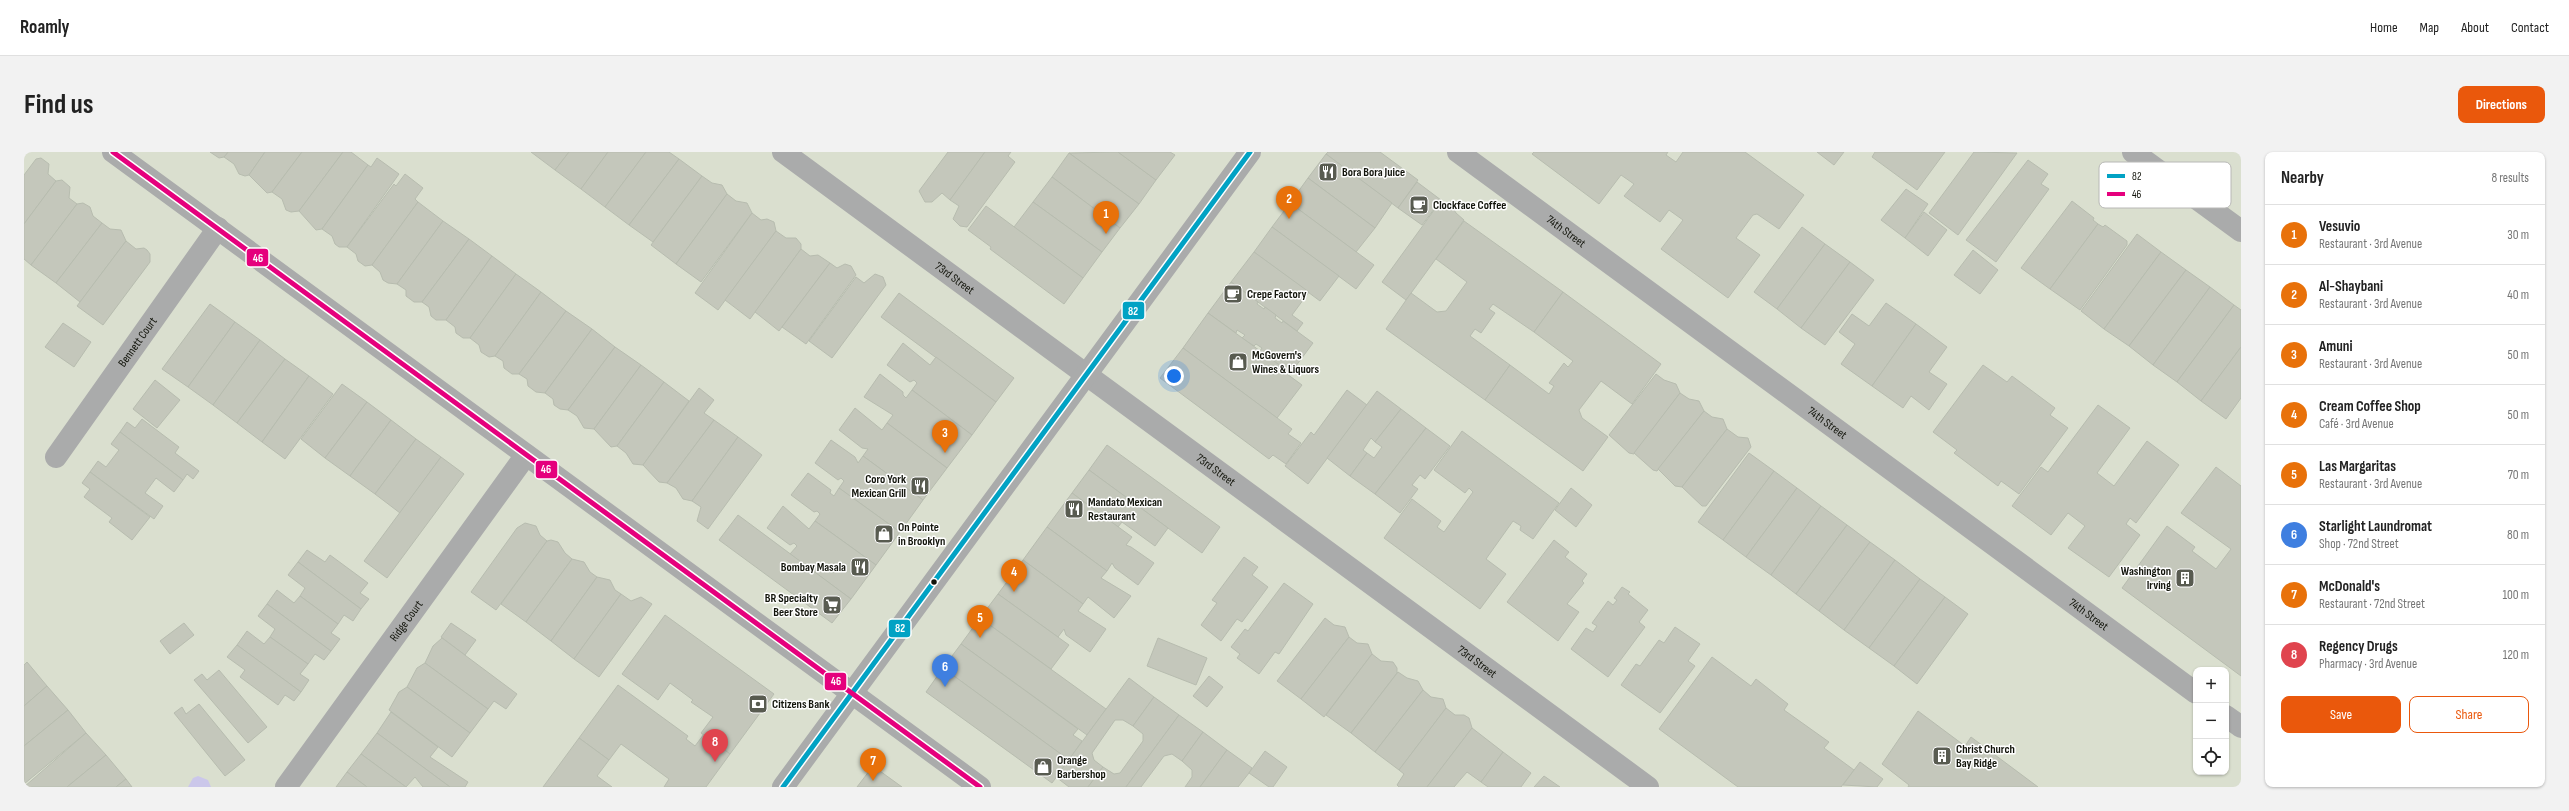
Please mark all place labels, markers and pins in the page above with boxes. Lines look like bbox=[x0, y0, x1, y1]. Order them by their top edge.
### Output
restaurant icon: Bora Bora Juice bbox=[1317, 161, 1339, 183]
place label: Bora Bora Juice bbox=[1342, 165, 1405, 180]
pin: 2 bbox=[1276, 186, 1302, 219]
cafe icon: Clockface Coffee bbox=[1408, 194, 1430, 216]
place label: Clockface Coffee bbox=[1433, 198, 1506, 213]
pin: 1 bbox=[1093, 201, 1119, 234]
cafe icon: Crepe Factory bbox=[1222, 283, 1244, 305]
place label: Crepe Factory bbox=[1247, 287, 1306, 302]
place label: McGovern's Wines & Liquors bbox=[1252, 348, 1319, 377]
shop icon: McGovern's Wines & Liquors bbox=[1227, 351, 1249, 373]
pin: 3 bbox=[932, 420, 958, 453]
place label: Coro York Mexican Grill bbox=[852, 472, 906, 501]
restaurant icon: Coro York Mexican Grill bbox=[909, 475, 931, 497]
place label: Mandato Mexican Restaurant bbox=[1088, 495, 1162, 524]
restaurant icon: Mandato Mexican Restaurant bbox=[1063, 498, 1085, 520]
place label: On Pointe in Brooklyn bbox=[898, 520, 945, 549]
shop icon: On Pointe in Brooklyn bbox=[873, 523, 895, 545]
restaurant icon: Bombay Masala bbox=[849, 556, 871, 578]
pin: 4 bbox=[1001, 559, 1027, 592]
place label: Bombay Masala bbox=[781, 560, 846, 575]
place label: Washington Irving bbox=[2121, 564, 2171, 593]
building icon: Washington Irving bbox=[2174, 567, 2196, 589]
unlabelled marker bbox=[929, 577, 939, 587]
place label: BR Specialty Beer Store bbox=[765, 591, 818, 620]
supermarket icon: BR Specialty Beer Store bbox=[821, 594, 843, 616]
pin: 5 bbox=[967, 605, 993, 638]
pin: 6 bbox=[932, 654, 958, 687]
bank icon: Citizens Bank bbox=[747, 693, 769, 715]
place label: Citizens Bank bbox=[772, 697, 829, 712]
pin: 8 bbox=[702, 729, 728, 762]
place label: Christ Church Bay Ridge bbox=[1956, 742, 2015, 771]
building icon: Christ Church Bay Ridge bbox=[1931, 745, 1953, 767]
pin: 7 bbox=[860, 748, 886, 781]
place label: Orange Barbershop bbox=[1057, 753, 1106, 782]
shop icon: Orange Barbershop bbox=[1032, 756, 1054, 778]

